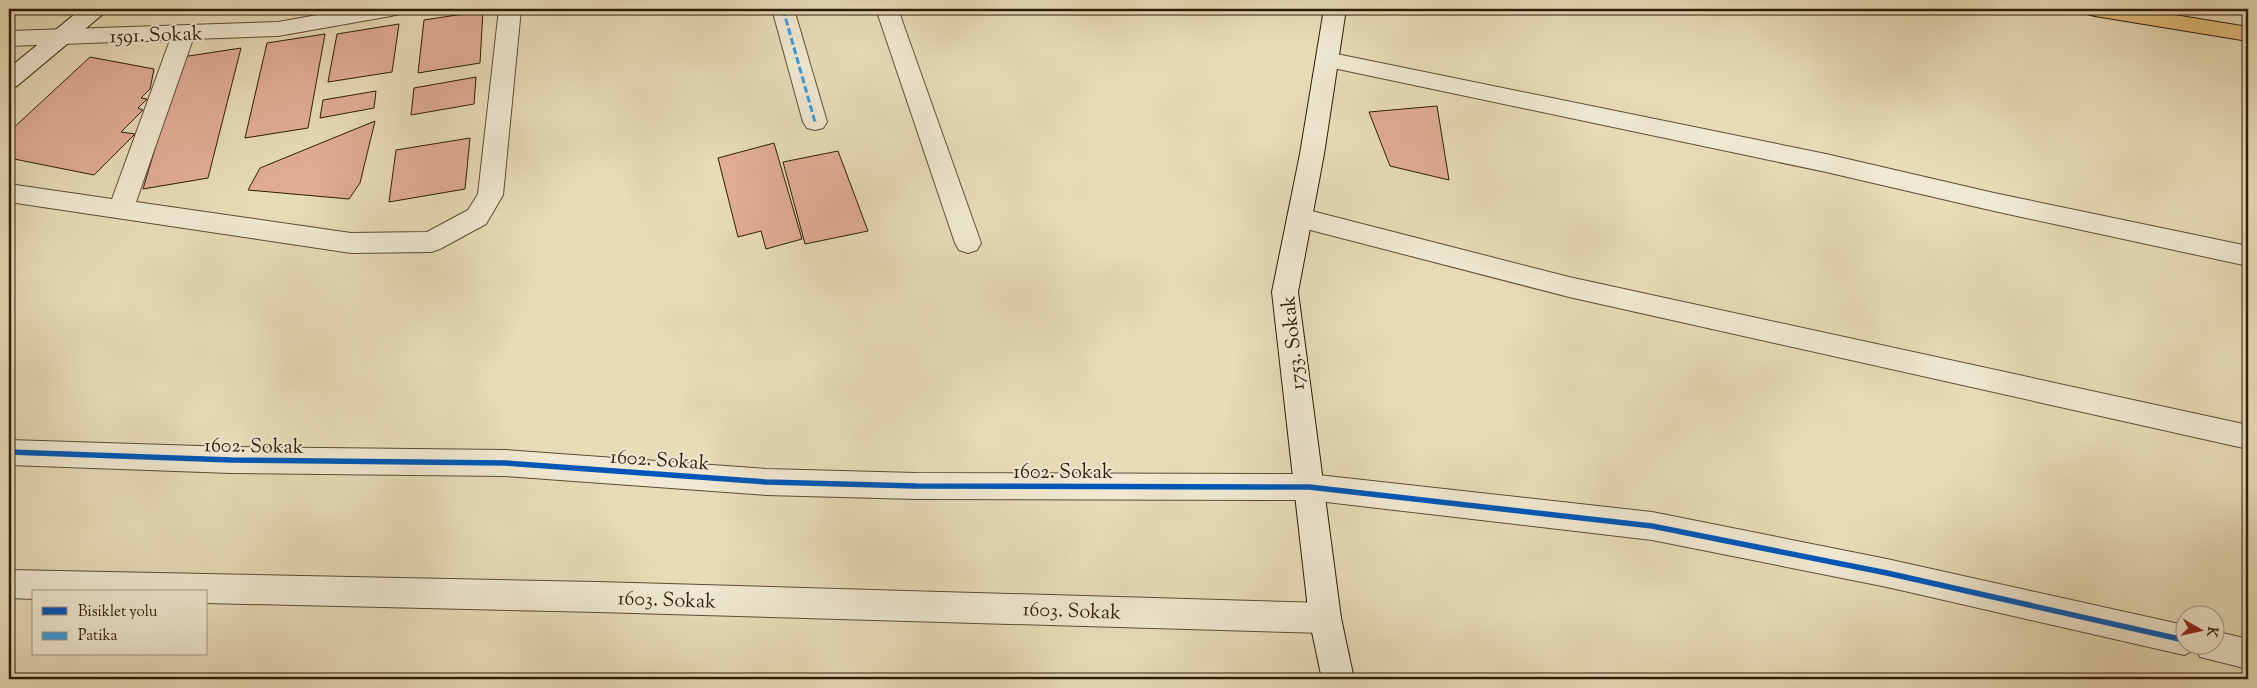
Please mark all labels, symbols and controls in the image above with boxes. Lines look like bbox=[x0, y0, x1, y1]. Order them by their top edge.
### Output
street label: 1591. Sokak bbox=[109, 20, 203, 53]
street label: 1753. Sokak bbox=[1275, 294, 1314, 391]
street label: 1602. Sokak bbox=[204, 432, 304, 463]
street label: 1602. Sokak bbox=[609, 444, 711, 479]
street label: 1602. Sokak bbox=[1013, 459, 1113, 488]
street label: 1603. Sokak bbox=[617, 585, 717, 618]
legend bbox=[32, 590, 208, 656]
street label: 1603. Sokak bbox=[1022, 596, 1122, 629]
text: Bisiklet yolu bbox=[78, 602, 158, 623]
north arrow bbox=[2174, 606, 2224, 656]
text: K bbox=[2200, 625, 2222, 639]
text: Patika bbox=[78, 626, 118, 647]

